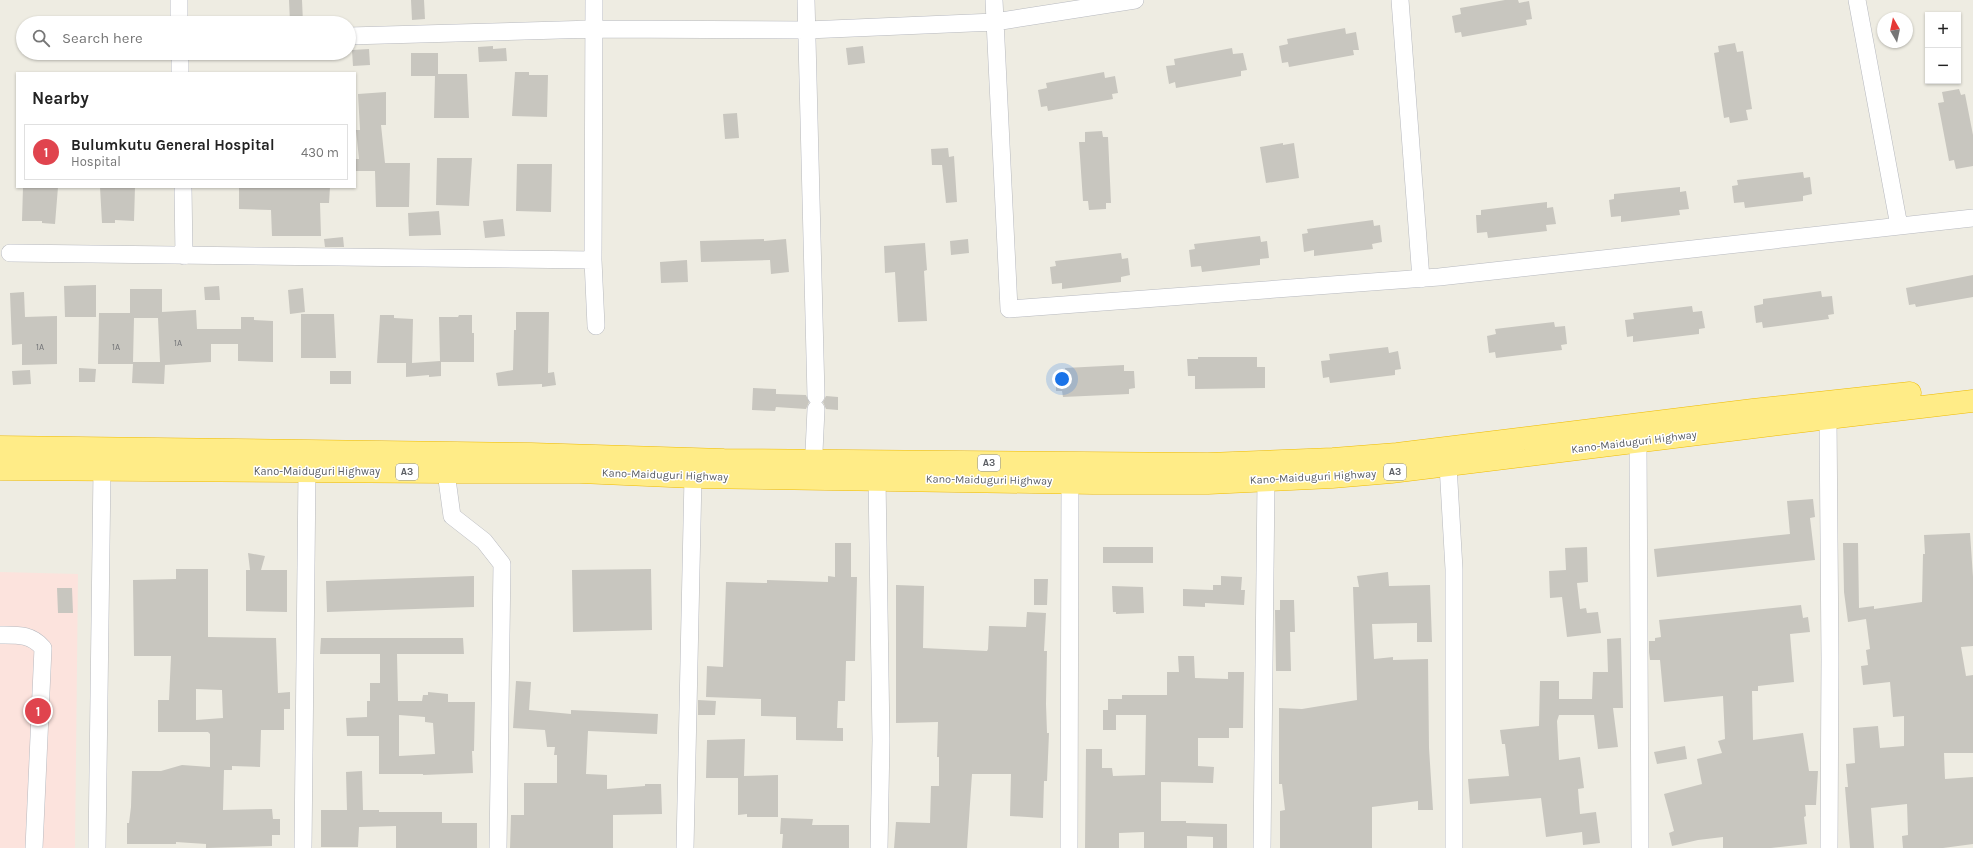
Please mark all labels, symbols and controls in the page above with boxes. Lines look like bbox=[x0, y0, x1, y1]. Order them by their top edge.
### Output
north arrow bbox=[1877, 12, 1913, 48]
map controls bbox=[1925, 12, 1961, 84]
button: + bbox=[1925, 12, 1961, 48]
search box bbox=[16, 16, 356, 60]
icon: search bbox=[30, 27, 52, 49]
text: Search here bbox=[62, 29, 143, 47]
button: − bbox=[1925, 48, 1961, 84]
text: Nearby bbox=[32, 88, 89, 108]
text: Bulumkutu General Hospital bbox=[71, 136, 274, 154]
text: 1 bbox=[44, 145, 48, 160]
text: 430 m bbox=[301, 145, 339, 160]
text: Hospital bbox=[71, 154, 121, 169]
house number: 1A bbox=[174, 338, 182, 348]
house number: 1A bbox=[36, 342, 44, 352]
house number: 1A bbox=[112, 342, 120, 352]
your location bbox=[1052, 369, 1072, 389]
street label: Kano-Maiduguri Highway bbox=[1570, 428, 1698, 456]
road number: A3 bbox=[978, 455, 1000, 471]
road number: A3 bbox=[396, 464, 418, 480]
road number: A3 bbox=[1384, 464, 1406, 480]
street label: Kano-Maiduguri Highway bbox=[254, 465, 380, 478]
street label: Kano-Maiduguri Highway bbox=[602, 466, 728, 484]
street label: Kano-Maiduguri Highway bbox=[1250, 467, 1376, 487]
street label: Kano-Maiduguri Highway bbox=[926, 472, 1052, 488]
pin: 1 bbox=[25, 696, 51, 726]

